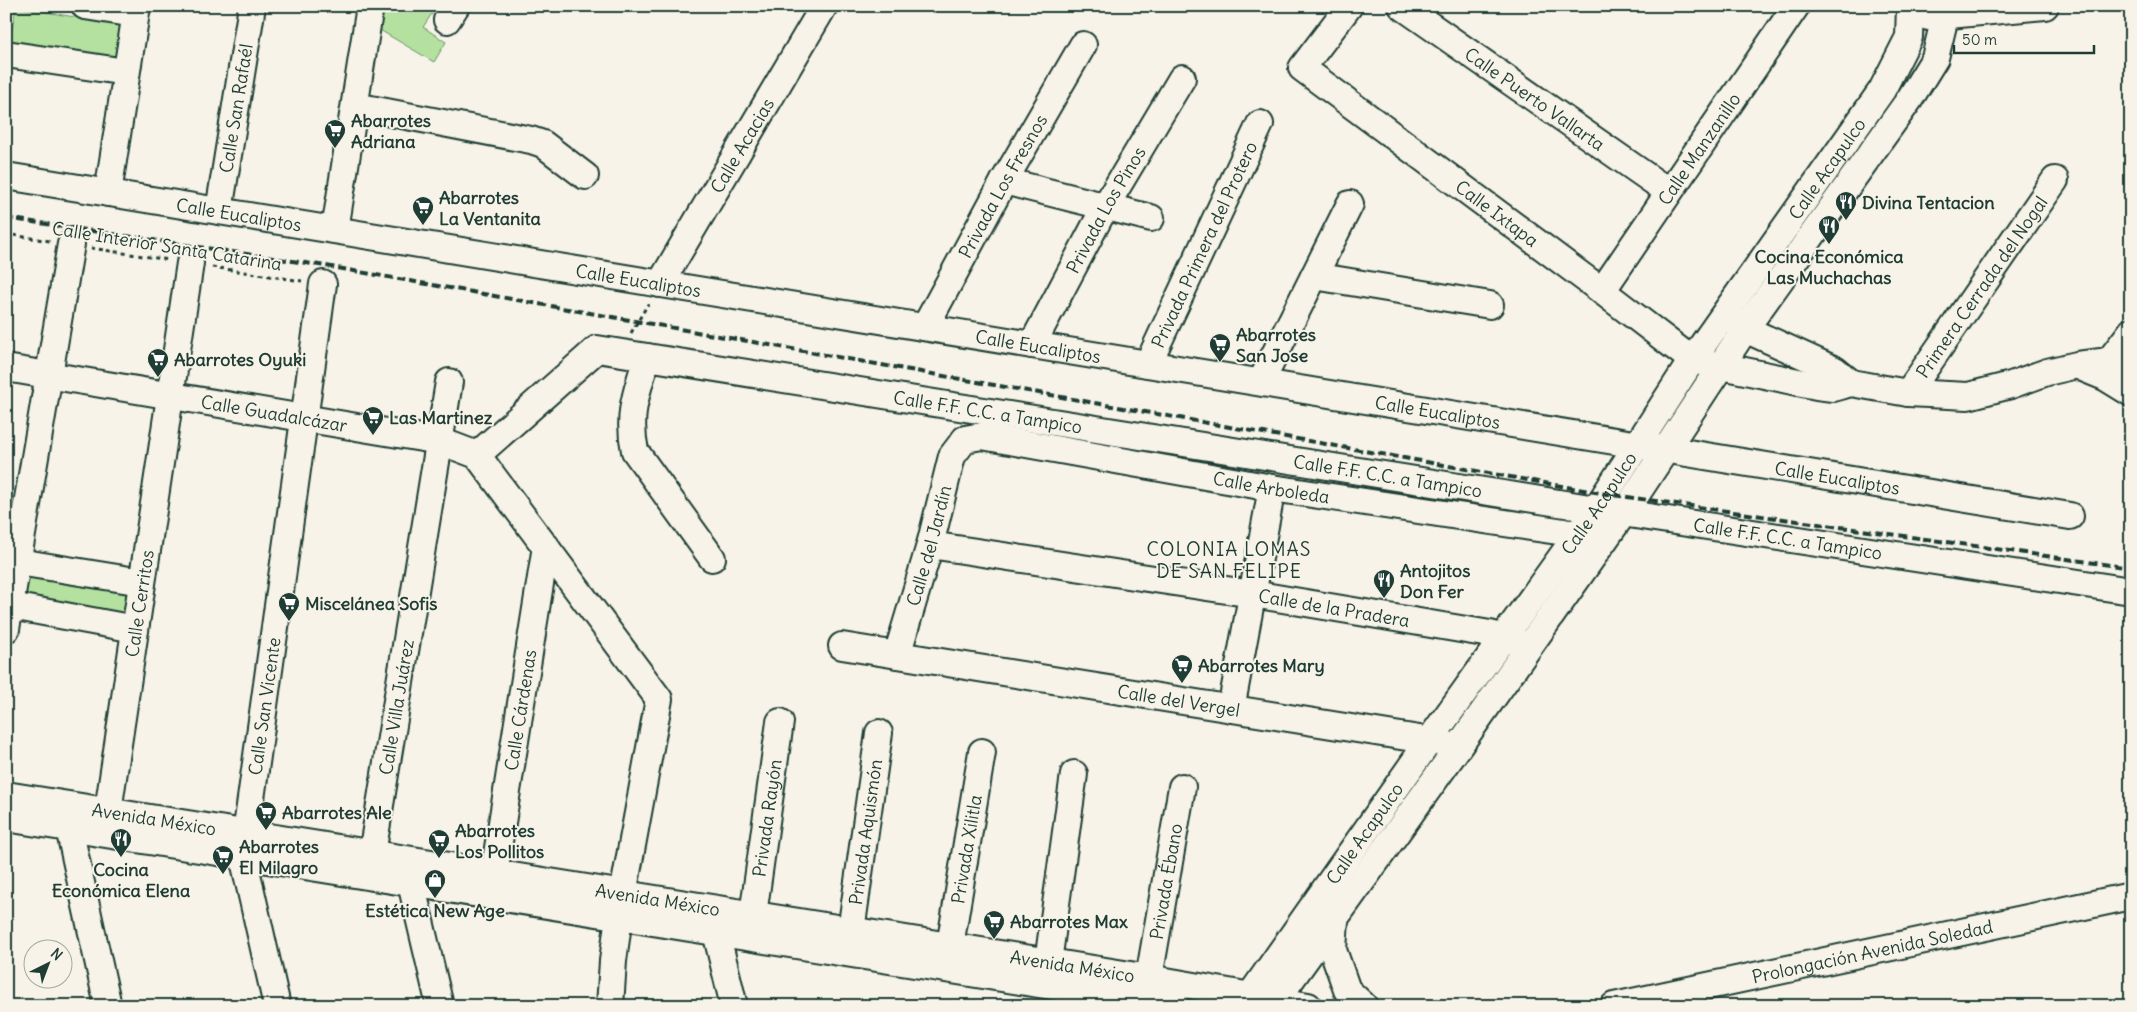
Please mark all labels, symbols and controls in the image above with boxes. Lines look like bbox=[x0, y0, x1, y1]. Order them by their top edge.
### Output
scale bar bbox=[1954, 22, 2094, 54]
text: 50 m bbox=[1962, 30, 1997, 49]
street label: Calle San Rafaél bbox=[214, 42, 257, 174]
street label: Calle Puerto Vallarta bbox=[1460, 42, 1610, 155]
street label: Calle Manzanillo bbox=[1652, 88, 1745, 209]
street label: Calle Acacias bbox=[705, 94, 779, 197]
place label: Abarrotes Adriana bbox=[351, 109, 431, 153]
street label: Privada Los Fresnos bbox=[953, 110, 1052, 262]
street label: Calle Acapulco bbox=[1783, 113, 1870, 224]
supermarket icon: Abarrotes Adriana bbox=[323, 118, 347, 149]
street label: Privada Primera del Protero bbox=[1146, 137, 1262, 351]
street label: Privada Los Pinos bbox=[1061, 142, 1150, 277]
street label: Calle Ixtapa bbox=[1451, 175, 1543, 251]
place label: Abarrotes La Ventanita bbox=[439, 186, 541, 230]
restaurant icon: Divina Tentacion bbox=[1834, 190, 1858, 221]
place label: Divina Tentacion bbox=[1862, 191, 1995, 214]
street label: Primera Cerrada del Nogal bbox=[1911, 191, 2052, 382]
street label: Calle Eucaliptos bbox=[174, 193, 303, 236]
supermarket icon: Abarrotes La Ventanita bbox=[411, 195, 435, 226]
restaurant icon: Cocina Económica Las Muchachas bbox=[1817, 214, 1841, 245]
street label: Calle Interior Santa Catarina bbox=[50, 216, 284, 276]
place label: Cocina Económica Las Muchachas bbox=[1755, 245, 1904, 289]
street label: Calle Eucaliptos bbox=[574, 259, 703, 302]
place label: Abarrotes San Jose bbox=[1236, 323, 1316, 367]
street label: Calle Eucaliptos bbox=[974, 324, 1102, 368]
supermarket icon: Abarrotes San Jose bbox=[1208, 332, 1232, 363]
supermarket icon: Abarrotes Oyuki bbox=[146, 347, 170, 378]
place label: Abarrotes Oyuki bbox=[174, 348, 306, 371]
street label: Calle F.F. C.C. a Tampico bbox=[892, 385, 1084, 438]
street label: Calle Guadalcázar bbox=[199, 389, 350, 437]
street label: Calle Eucaliptos bbox=[1373, 390, 1502, 433]
supermarket icon: Las Martinez bbox=[361, 405, 385, 436]
place label: Las Martinez bbox=[389, 406, 493, 429]
street label: Calle Acapulco bbox=[1556, 447, 1641, 559]
street label: Calle F.F. C.C. a Tampico bbox=[1292, 449, 1484, 502]
street label: Calle Eucaliptos bbox=[1773, 456, 1902, 499]
street label: Calle Arboleda bbox=[1211, 466, 1331, 508]
street label: Calle del Jardín bbox=[901, 483, 956, 609]
street label: Calle F.F. C.C. a Tampico bbox=[1692, 513, 1884, 564]
district label: COLONIA LOMAS DE SAN FELIPE bbox=[1147, 537, 1311, 583]
street label: Calle Cerritos bbox=[120, 548, 158, 659]
place label: Antojitos Don Fer bbox=[1400, 559, 1470, 603]
restaurant icon: Antojitos Don Fer bbox=[1372, 568, 1396, 599]
street label: Calle de la Pradera bbox=[1257, 584, 1412, 632]
supermarket icon: Miscelánea Sofis bbox=[277, 591, 301, 622]
place label: Miscelánea Sofis bbox=[305, 592, 437, 615]
street label: Calle San Vicente bbox=[243, 636, 285, 777]
street label: Calle Villa Juárez bbox=[374, 637, 418, 776]
street label: Calle Cárdenas bbox=[499, 648, 541, 772]
supermarket icon: Abarrotes Mary bbox=[1170, 653, 1194, 684]
place label: Abarrotes Mary bbox=[1198, 654, 1325, 677]
street label: Calle del Vergel bbox=[1116, 679, 1242, 721]
street label: Privada Rayón bbox=[747, 758, 786, 878]
street label: Privada Aquismón bbox=[843, 758, 887, 906]
street label: Calle Acapulco bbox=[1321, 778, 1408, 889]
street label: Privada Xilitla bbox=[946, 793, 986, 905]
street label: Avenida México bbox=[90, 797, 218, 840]
supermarket icon: Abarrotes Ale bbox=[254, 800, 278, 831]
place label: Abarrotes Ale bbox=[282, 801, 392, 824]
place label: Abarrotes Los Pollitos bbox=[455, 819, 544, 863]
street label: Privada Ébano bbox=[1144, 822, 1187, 941]
restaurant icon: Cocina Económica Elena bbox=[109, 827, 133, 858]
supermarket icon: Abarrotes Los Pollitos bbox=[427, 828, 451, 859]
place label: Abarrotes El Milagro bbox=[239, 835, 319, 879]
supermarket icon: Abarrotes El Milagro bbox=[211, 844, 235, 875]
place label: Cocina Económica Elena bbox=[52, 858, 190, 902]
shop icon: Estética New Age bbox=[423, 868, 447, 899]
street label: Avenida México bbox=[594, 878, 722, 921]
place label: Estética New Age bbox=[365, 899, 505, 922]
supermarket icon: Abarrotes Max bbox=[982, 909, 1006, 940]
place label: Abarrotes Max bbox=[1010, 910, 1128, 933]
street label: Prolongación Avenida Soledad bbox=[1750, 914, 1995, 988]
north arrow bbox=[22, 940, 72, 990]
text: N bbox=[47, 944, 66, 964]
street label: Avenida México bbox=[1009, 944, 1136, 987]

